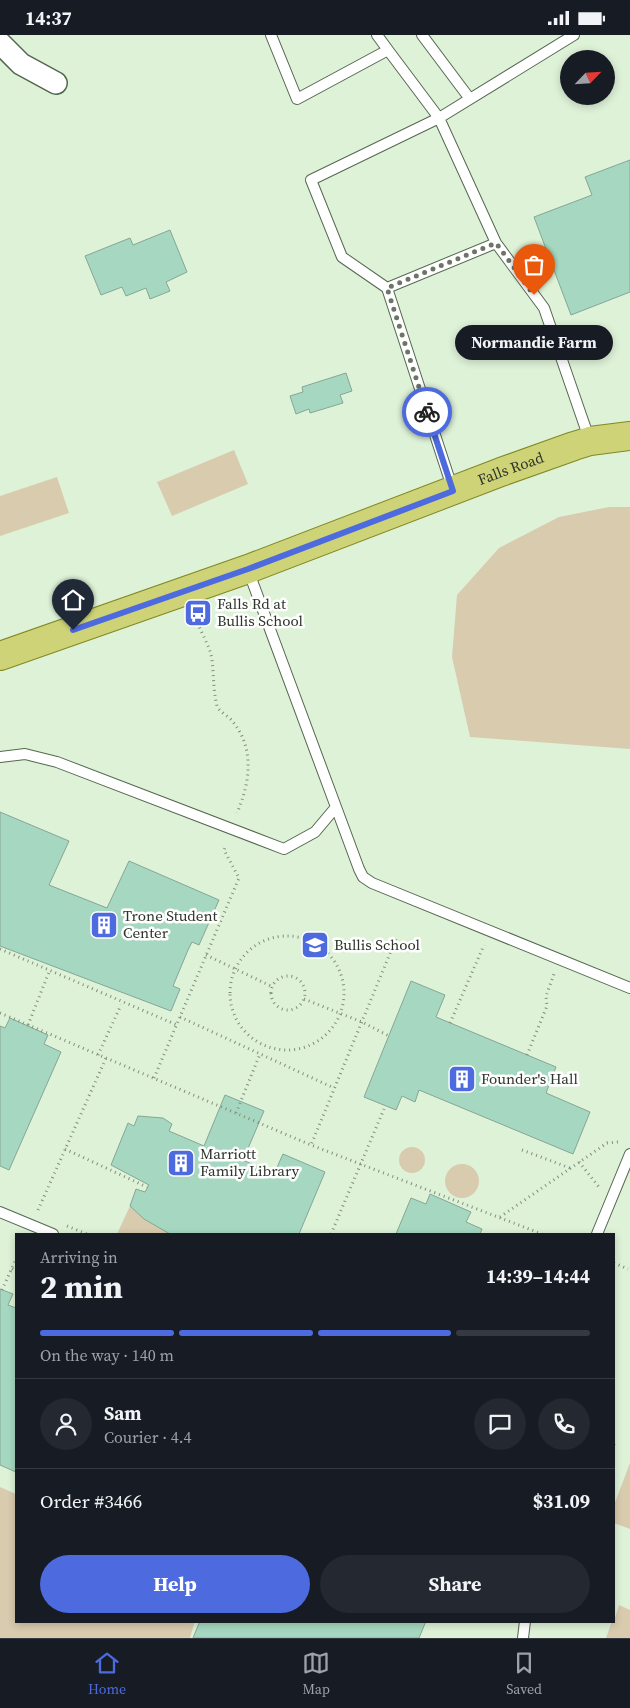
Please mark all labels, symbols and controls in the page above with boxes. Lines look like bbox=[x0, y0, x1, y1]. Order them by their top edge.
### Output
text: 14:37 bbox=[25, 5, 72, 31]
north arrow bbox=[560, 50, 615, 105]
map controls bbox=[560, 50, 615, 105]
pin bbox=[513, 244, 555, 295]
icon: bag bbox=[520, 251, 548, 279]
callout: Normandie Farm bbox=[455, 325, 613, 360]
text: Normandie Farm bbox=[471, 331, 597, 353]
courier bbox=[402, 387, 452, 437]
icon: bike bbox=[413, 398, 441, 426]
street label: Falls Road bbox=[475, 447, 547, 490]
pin bbox=[52, 579, 94, 630]
icon: home bbox=[59, 586, 87, 614]
place label: Falls Rd at Bullis School bbox=[217, 593, 303, 631]
bus stop icon: Falls Rd at Bullis School bbox=[183, 598, 213, 628]
place label: Trone Student Center bbox=[123, 905, 217, 943]
building icon: Trone Student Center bbox=[89, 910, 119, 940]
school or university icon: Bullis School bbox=[300, 930, 330, 960]
place label: Bullis School bbox=[334, 934, 420, 955]
building icon: Founder's Hall bbox=[447, 1064, 477, 1094]
place label: Founder's Hall bbox=[481, 1068, 578, 1089]
place label: Marriott Family Library bbox=[200, 1143, 299, 1181]
building icon: Marriott Family Library bbox=[166, 1148, 196, 1178]
text: Arriving in bbox=[40, 1246, 118, 1268]
text: 14:39–14:44 bbox=[486, 1263, 590, 1289]
text: 2 min bbox=[40, 1265, 123, 1309]
text: On the way · 140 m bbox=[40, 1344, 174, 1366]
button: person bbox=[40, 1398, 92, 1450]
button: chat bbox=[474, 1398, 526, 1450]
button: phone bbox=[538, 1398, 590, 1450]
text: Sam bbox=[104, 1400, 142, 1426]
text: Courier · 4.4 bbox=[104, 1426, 192, 1448]
text: Order #3466 bbox=[40, 1488, 142, 1514]
text: $31.09 bbox=[533, 1488, 590, 1514]
button: Help bbox=[40, 1555, 310, 1613]
button: Share bbox=[320, 1555, 590, 1613]
tab: Home bbox=[88, 1649, 126, 1699]
tab: Map bbox=[302, 1649, 330, 1699]
tab: Saved bbox=[506, 1649, 542, 1699]

